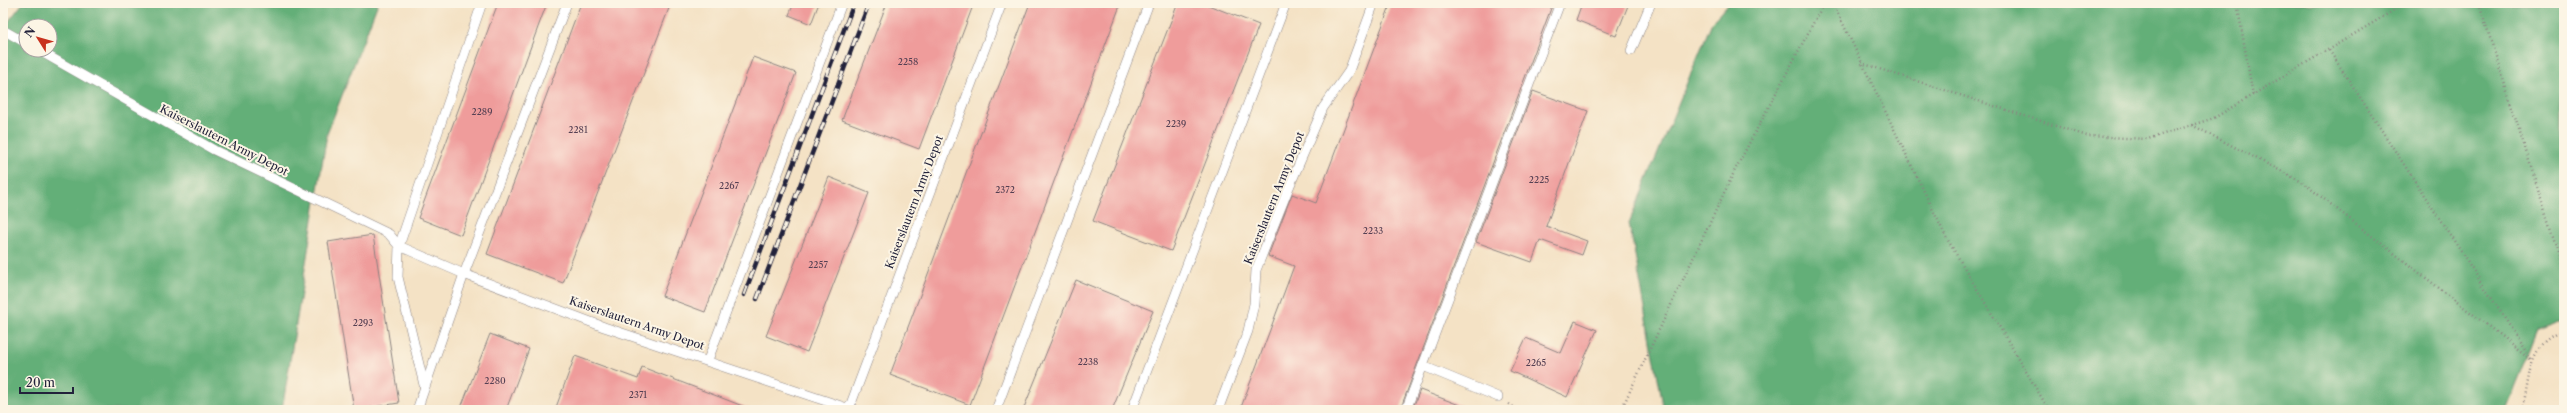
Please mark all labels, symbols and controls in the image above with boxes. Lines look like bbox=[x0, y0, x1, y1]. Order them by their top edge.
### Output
north arrow bbox=[18, 18, 58, 58]
text: N bbox=[22, 24, 39, 40]
house number: 2258 bbox=[898, 56, 918, 67]
street label: Kaiserslautern Army Depot bbox=[158, 102, 290, 179]
house number: 2289 bbox=[472, 106, 492, 117]
house number: 2239 bbox=[1166, 118, 1186, 129]
house number: 2281 bbox=[568, 124, 588, 135]
street label: Kaiserslautern Army Depot bbox=[1241, 129, 1307, 266]
street label: Kaiserslautern Army Depot bbox=[882, 133, 946, 271]
house number: 2225 bbox=[1529, 174, 1549, 185]
house number: 2267 bbox=[719, 180, 740, 191]
house number: 2372 bbox=[995, 184, 1015, 195]
house number: 2233 bbox=[1363, 225, 1383, 236]
house number: 2257 bbox=[808, 259, 828, 270]
street label: Kaiserslautern Army Depot bbox=[568, 293, 706, 353]
house number: 2293 bbox=[353, 317, 373, 328]
house number: 2238 bbox=[1078, 356, 1098, 367]
house number: 2265 bbox=[1526, 357, 1546, 368]
scale bar bbox=[20, 369, 73, 395]
text: 20 m bbox=[26, 375, 55, 390]
house number: 2280 bbox=[484, 375, 506, 386]
house number: 2371 bbox=[629, 389, 647, 400]

